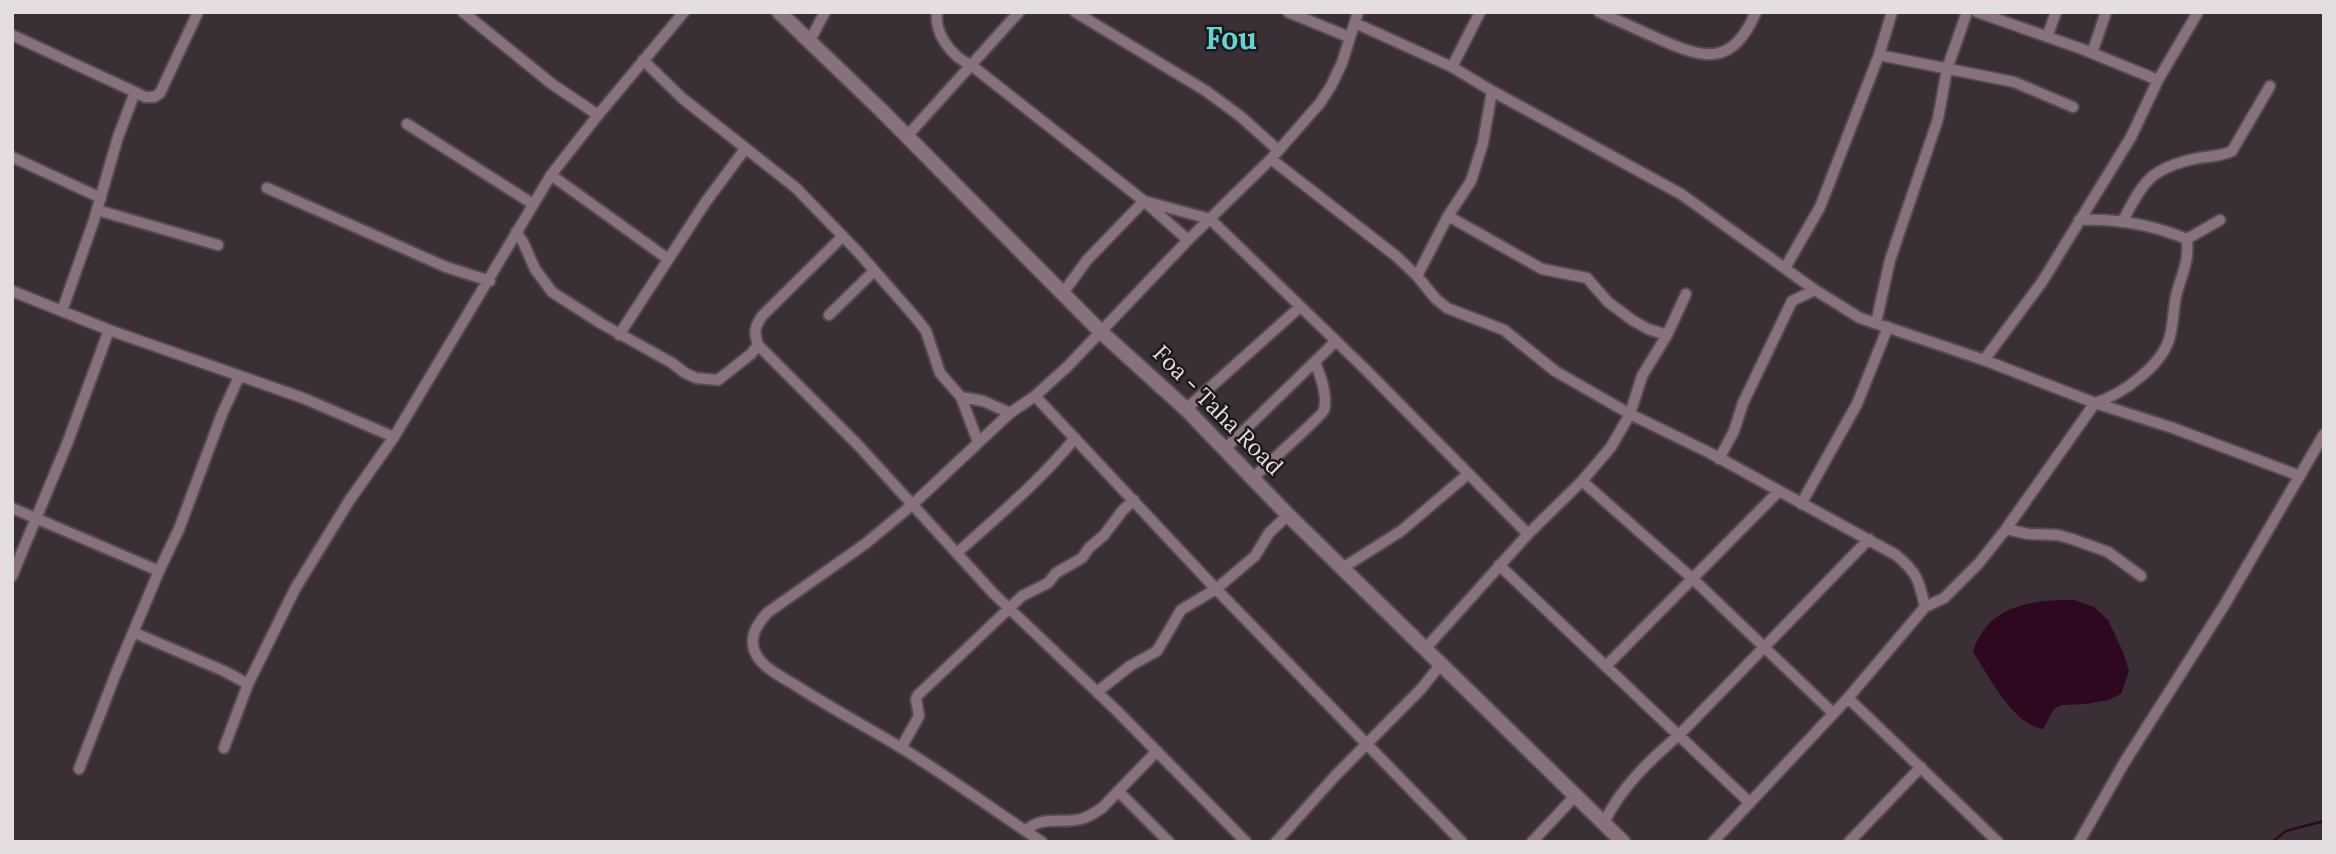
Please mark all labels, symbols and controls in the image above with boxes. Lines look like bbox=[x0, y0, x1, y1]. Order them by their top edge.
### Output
district label: Fou bbox=[1205, 22, 1257, 58]
street label: Foa - Taha Road bbox=[1146, 340, 1288, 482]

